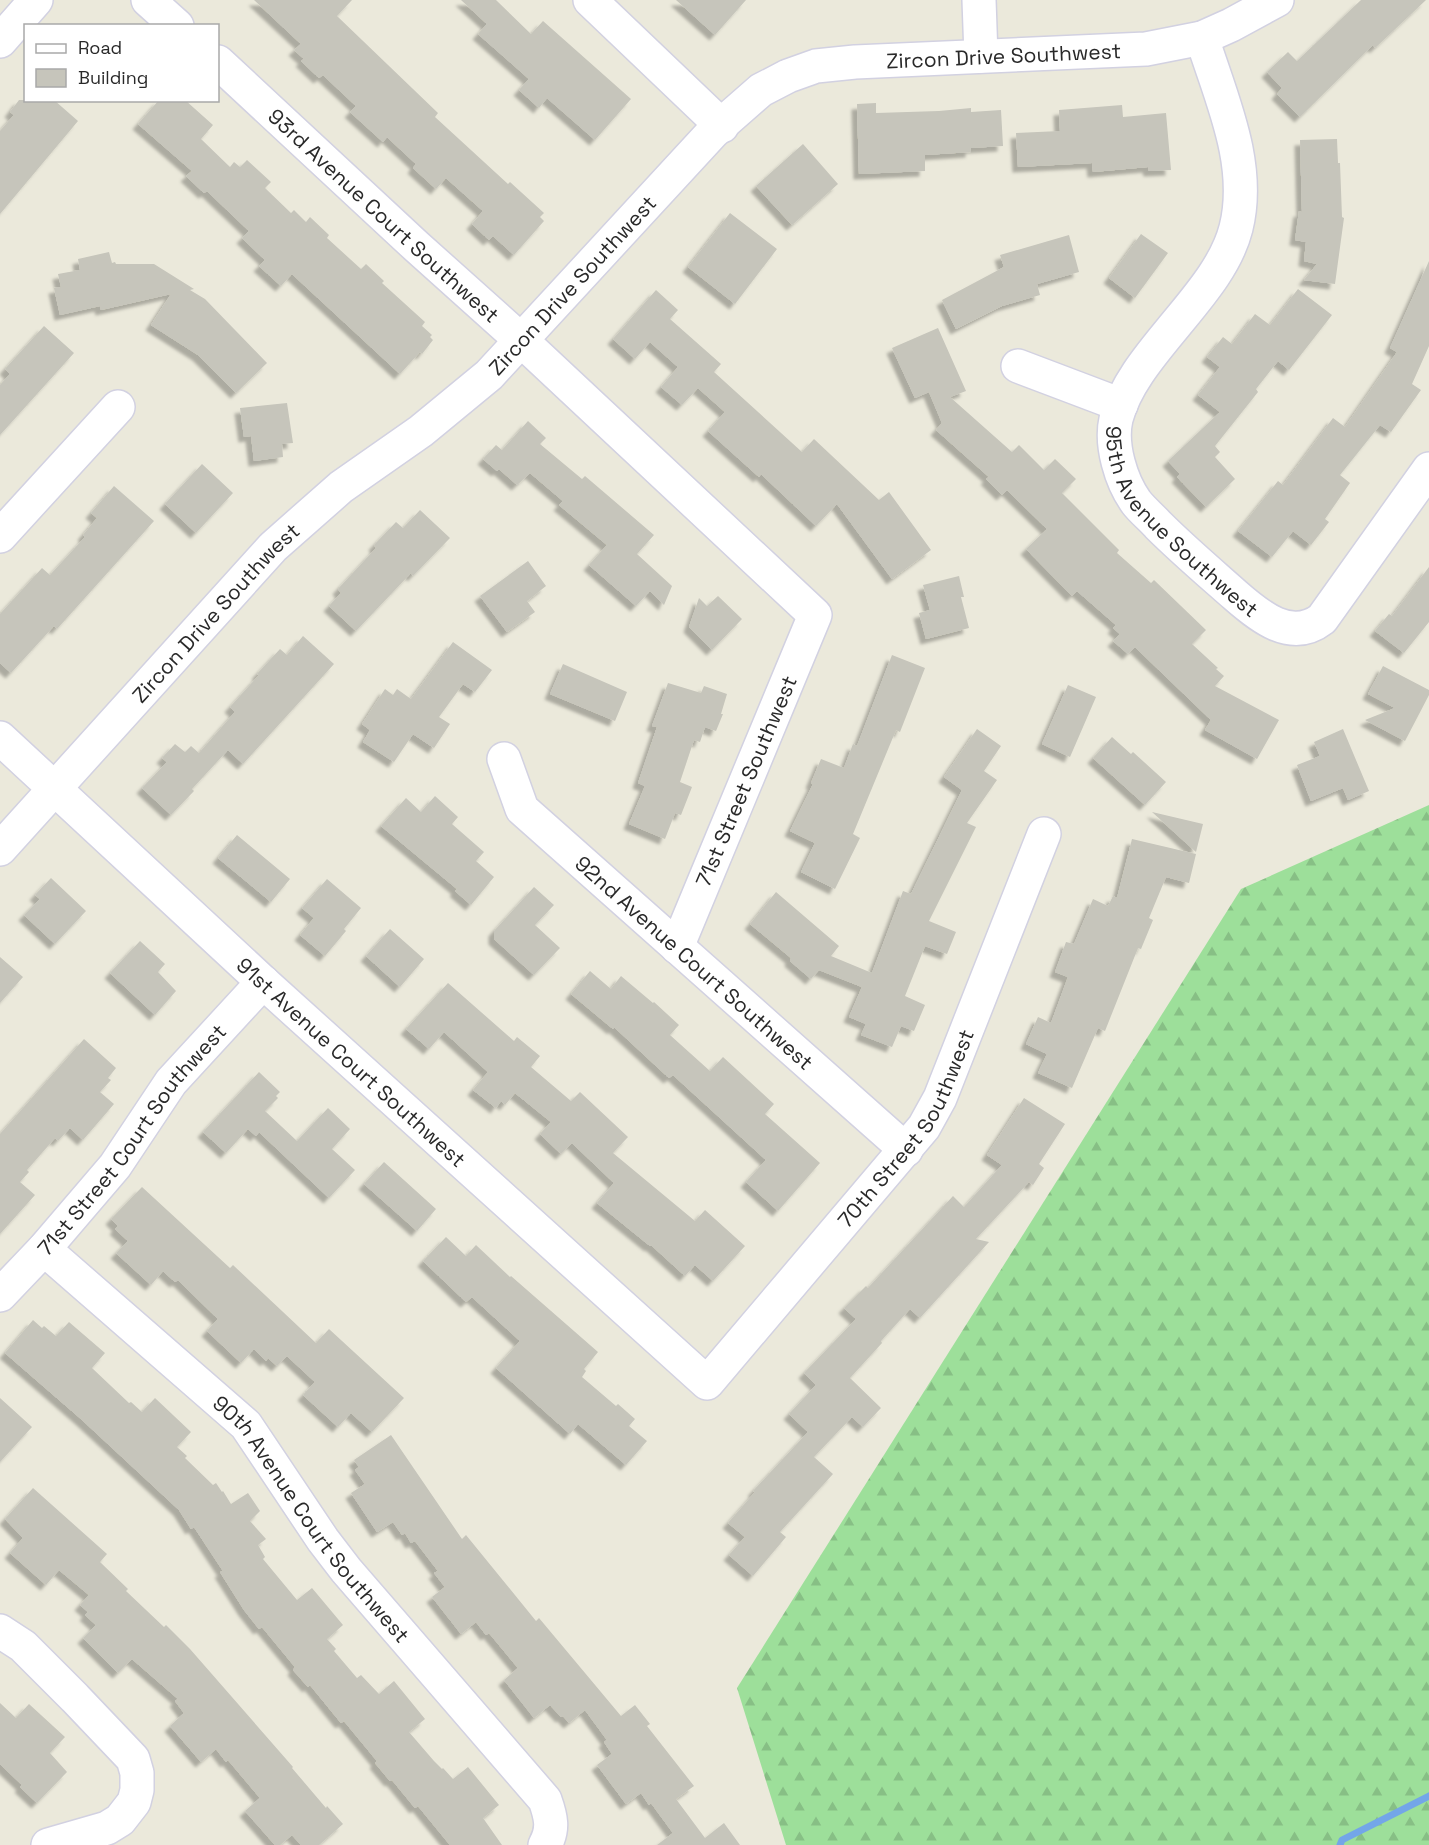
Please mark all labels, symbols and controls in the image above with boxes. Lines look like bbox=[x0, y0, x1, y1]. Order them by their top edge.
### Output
legend bbox=[24, 24, 219, 102]
text: Road bbox=[78, 36, 122, 59]
street label: Zircon Drive Southwest bbox=[886, 37, 1122, 74]
text: Building bbox=[78, 66, 148, 89]
street label: 93rd Avenue Court Southwest bbox=[263, 102, 505, 328]
street label: Zircon Drive Southwest bbox=[482, 189, 662, 381]
street label: 95th Avenue Southwest bbox=[1101, 425, 1264, 623]
street label: Zircon Drive Southwest bbox=[126, 517, 305, 708]
street label: 71st Street Southwest bbox=[689, 671, 803, 891]
street label: 92nd Avenue Court Southwest bbox=[570, 849, 819, 1075]
street label: 91st Avenue Court Southwest bbox=[231, 951, 472, 1172]
street label: 71st Street Court Southwest bbox=[31, 1018, 231, 1261]
street label: 70th Street Southwest bbox=[831, 1025, 979, 1233]
street label: 90th Avenue Court Southwest bbox=[208, 1389, 416, 1648]

